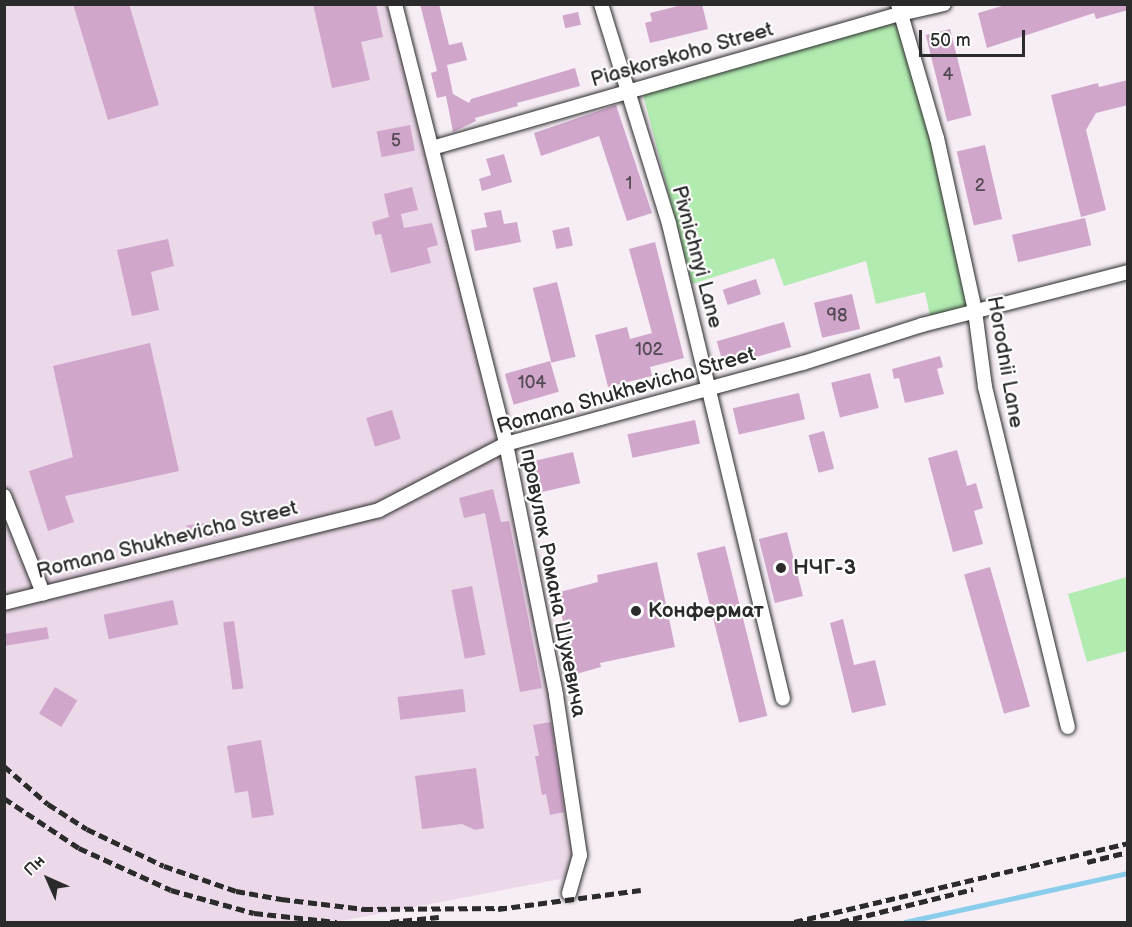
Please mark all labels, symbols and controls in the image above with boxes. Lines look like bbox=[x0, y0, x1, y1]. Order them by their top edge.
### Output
street label: Piaskorskoho Street bbox=[588, 17, 776, 93]
scale bar bbox=[922, 18, 1028, 56]
text: 50 m bbox=[930, 30, 971, 51]
house number: 4 bbox=[943, 64, 953, 86]
house number: 5 bbox=[391, 130, 401, 152]
house number: 1 bbox=[626, 173, 632, 195]
house number: 2 bbox=[975, 175, 985, 197]
street label: Pivnichnyi Lane bbox=[666, 183, 728, 331]
street label: Horodnii Lane bbox=[981, 294, 1029, 430]
house number: 98 bbox=[827, 305, 847, 327]
house number: 102 bbox=[635, 339, 663, 361]
street label: Romana Shukhevicha Street bbox=[493, 342, 759, 440]
house number: 104 bbox=[518, 372, 546, 394]
street label: провулок Романа Шухевича bbox=[515, 447, 591, 719]
street label: Romana Shukhevicha Street bbox=[34, 495, 300, 585]
place label: НЧГ-3 bbox=[793, 555, 856, 581]
marker: НЧГ-3 bbox=[774, 561, 788, 575]
place label: Конфермат bbox=[648, 598, 764, 624]
marker: Конфермат bbox=[629, 604, 643, 618]
north arrow bbox=[18, 849, 78, 909]
text: Пн bbox=[21, 852, 49, 880]

